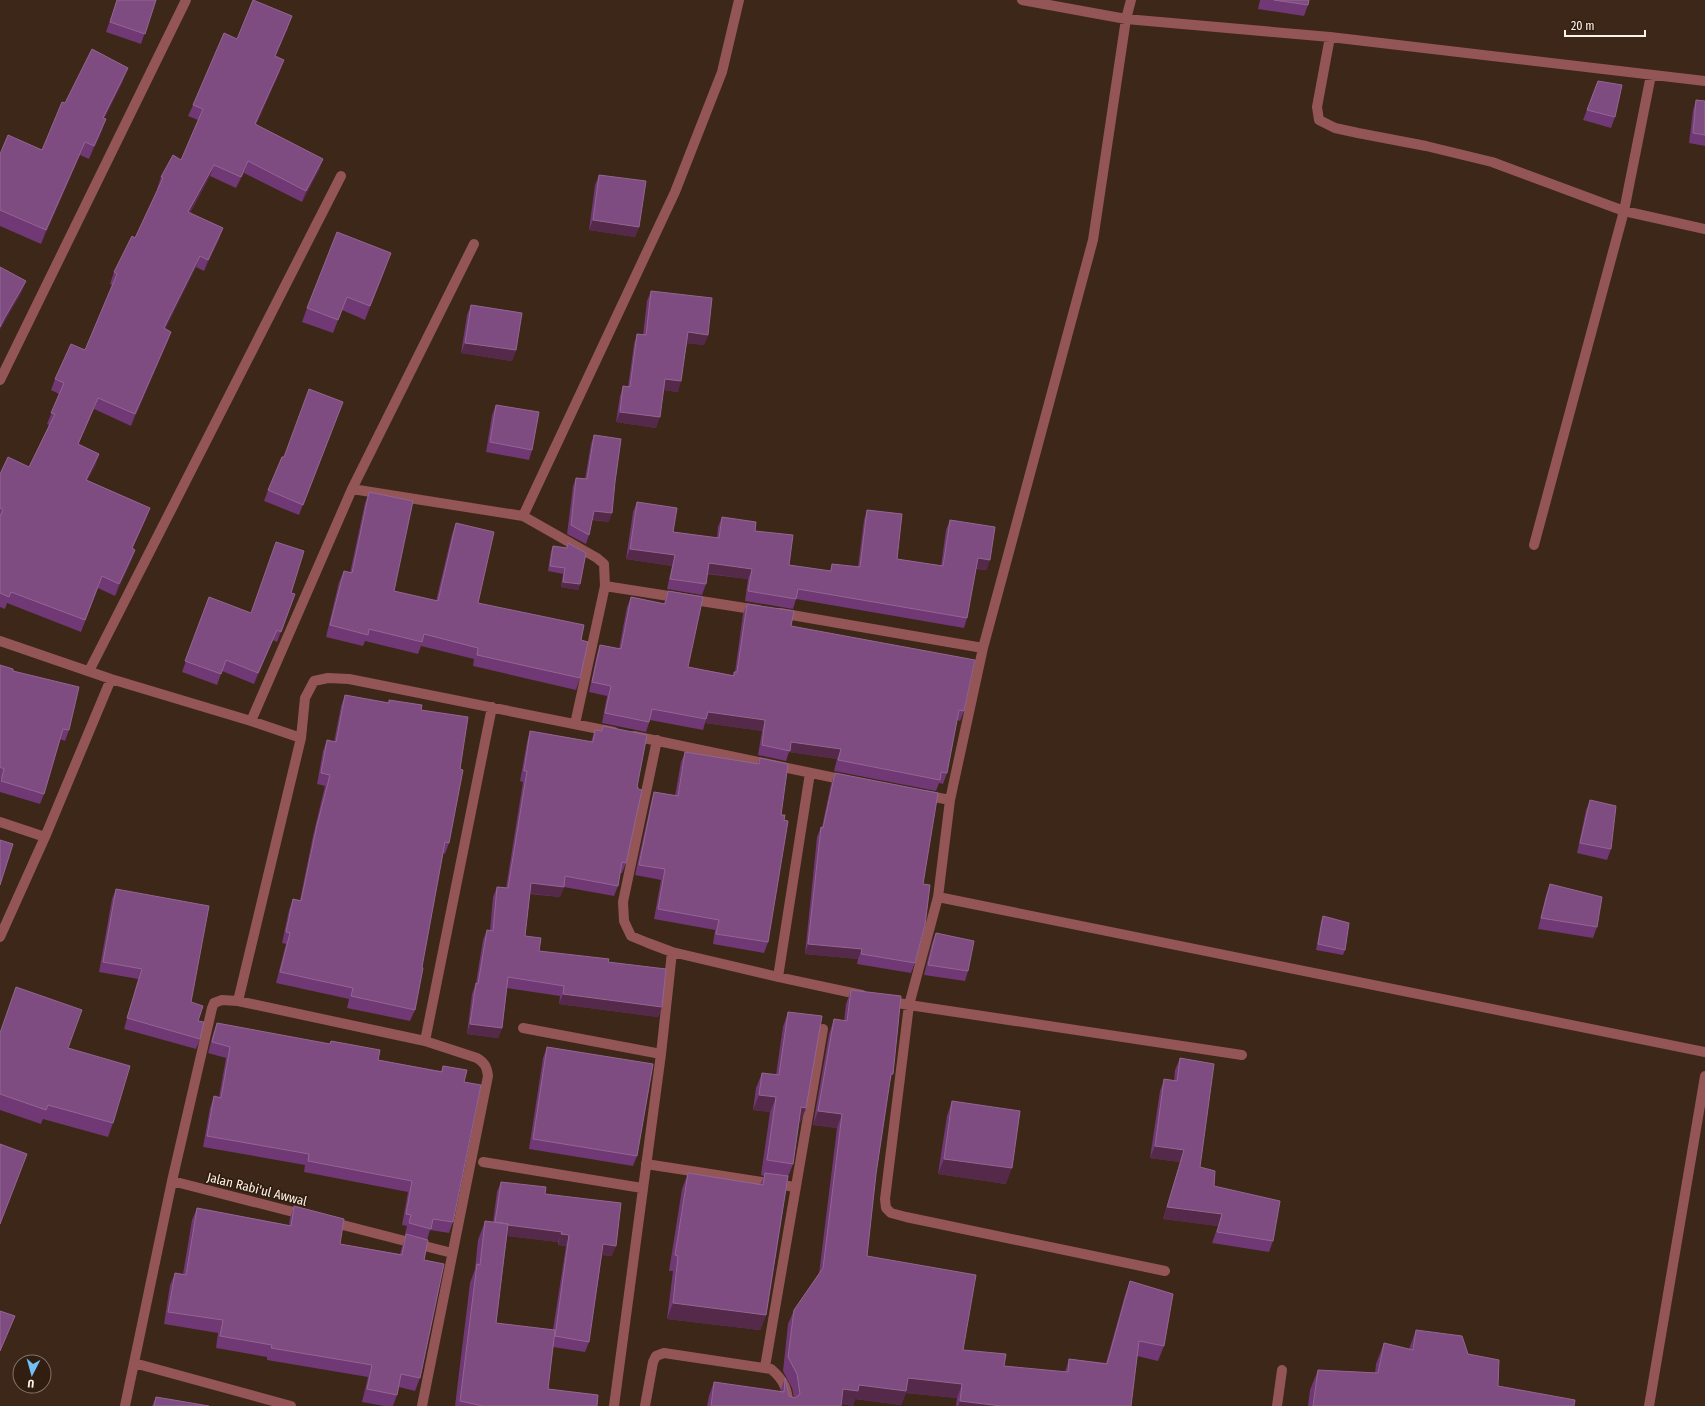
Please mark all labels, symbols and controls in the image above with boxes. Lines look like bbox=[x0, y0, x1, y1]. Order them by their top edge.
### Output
scale bar bbox=[1565, 12, 1645, 38]
text: 20 m bbox=[1571, 19, 1595, 33]
street label: Jalan Rabi'ul Awwal bbox=[206, 1169, 309, 1209]
north arrow bbox=[12, 1354, 52, 1394]
text: U bbox=[27, 1377, 35, 1390]

